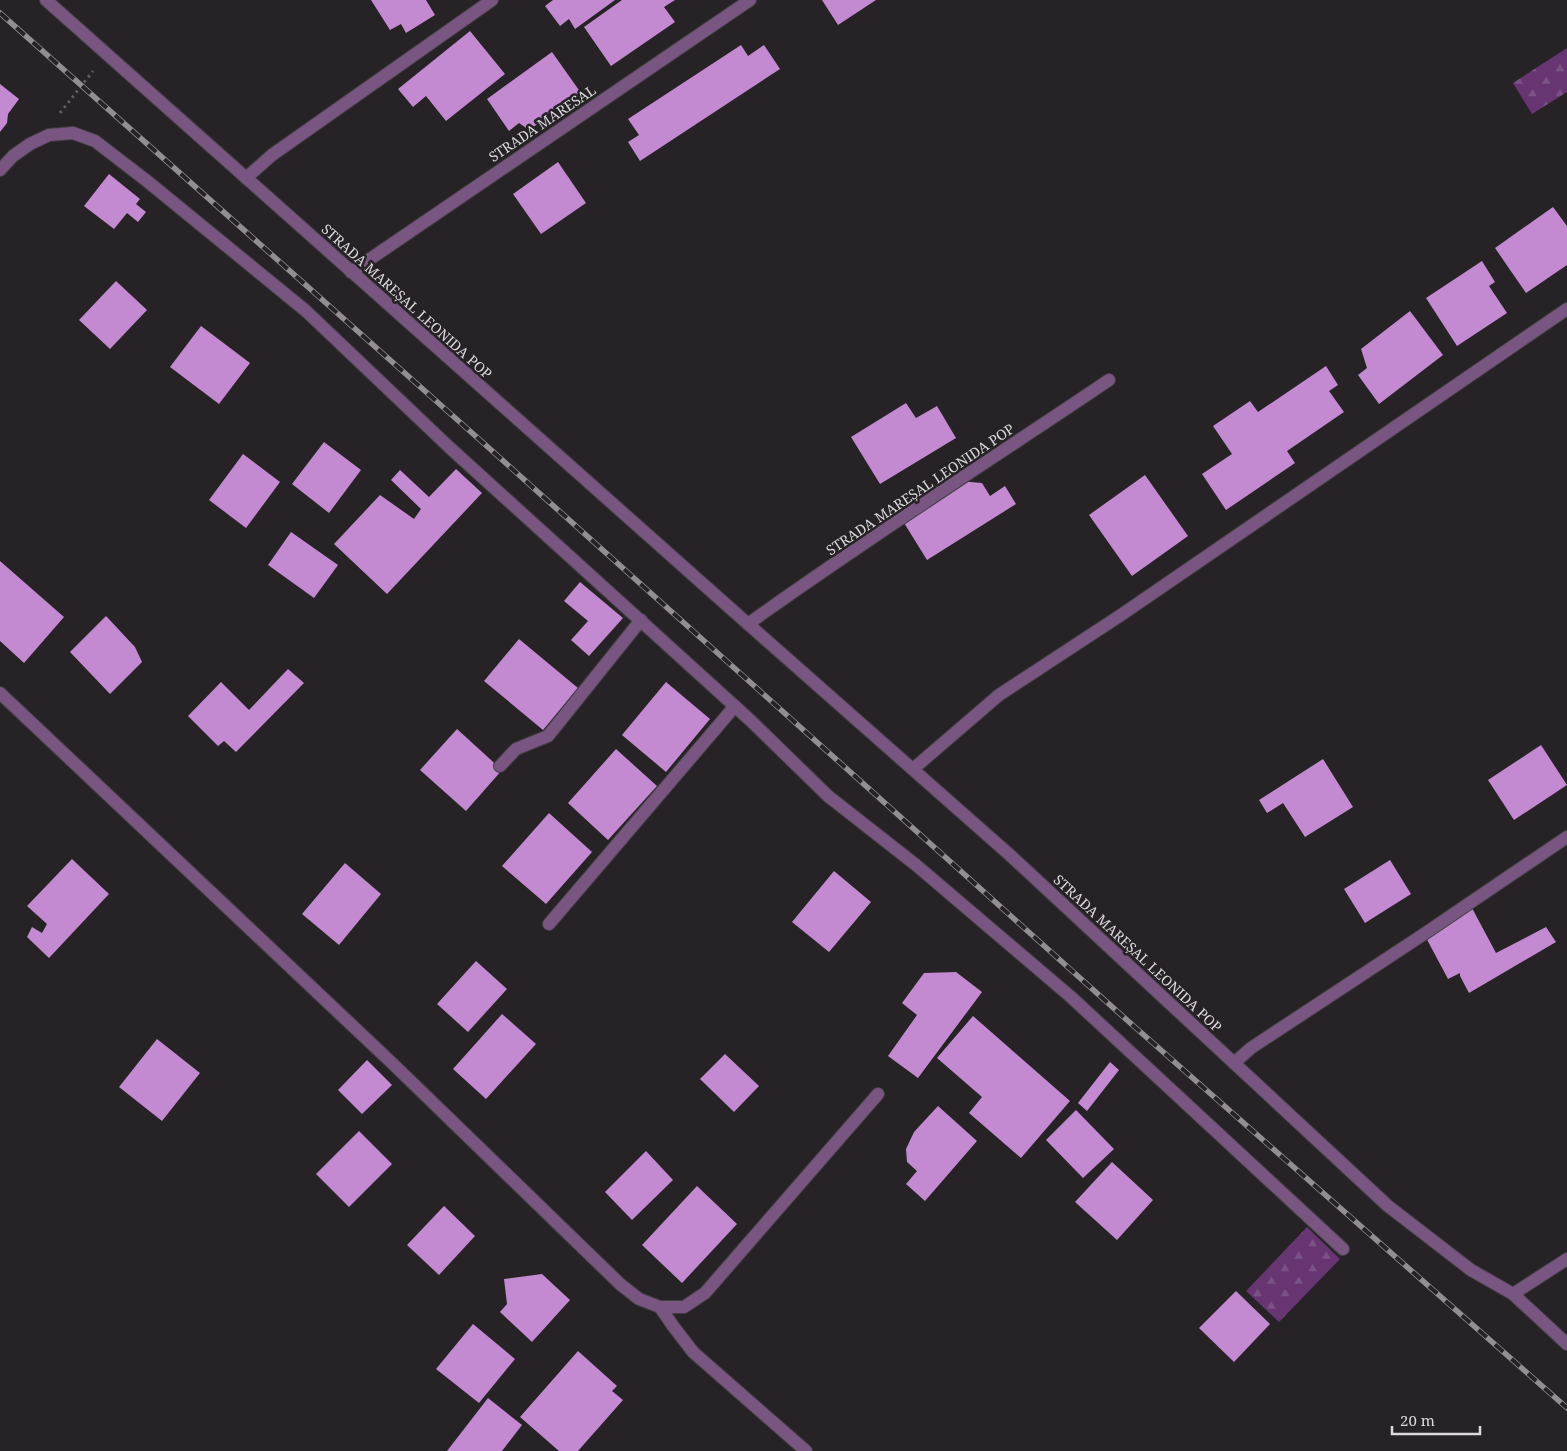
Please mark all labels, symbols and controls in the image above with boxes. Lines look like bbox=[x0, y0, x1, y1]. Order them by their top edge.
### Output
street label: STRADA MARESAL bbox=[485, 80, 599, 166]
street label: STRADA MAREȘAL LEONIDA POP bbox=[318, 219, 496, 383]
street label: STRADA MAREȘAL LEONIDA POP bbox=[822, 419, 1018, 559]
street label: STRADA MAREȘAL LEONIDA POP bbox=[1050, 870, 1226, 1036]
scale bar bbox=[1392, 1404, 1480, 1436]
text: 20 m bbox=[1400, 1410, 1435, 1430]

